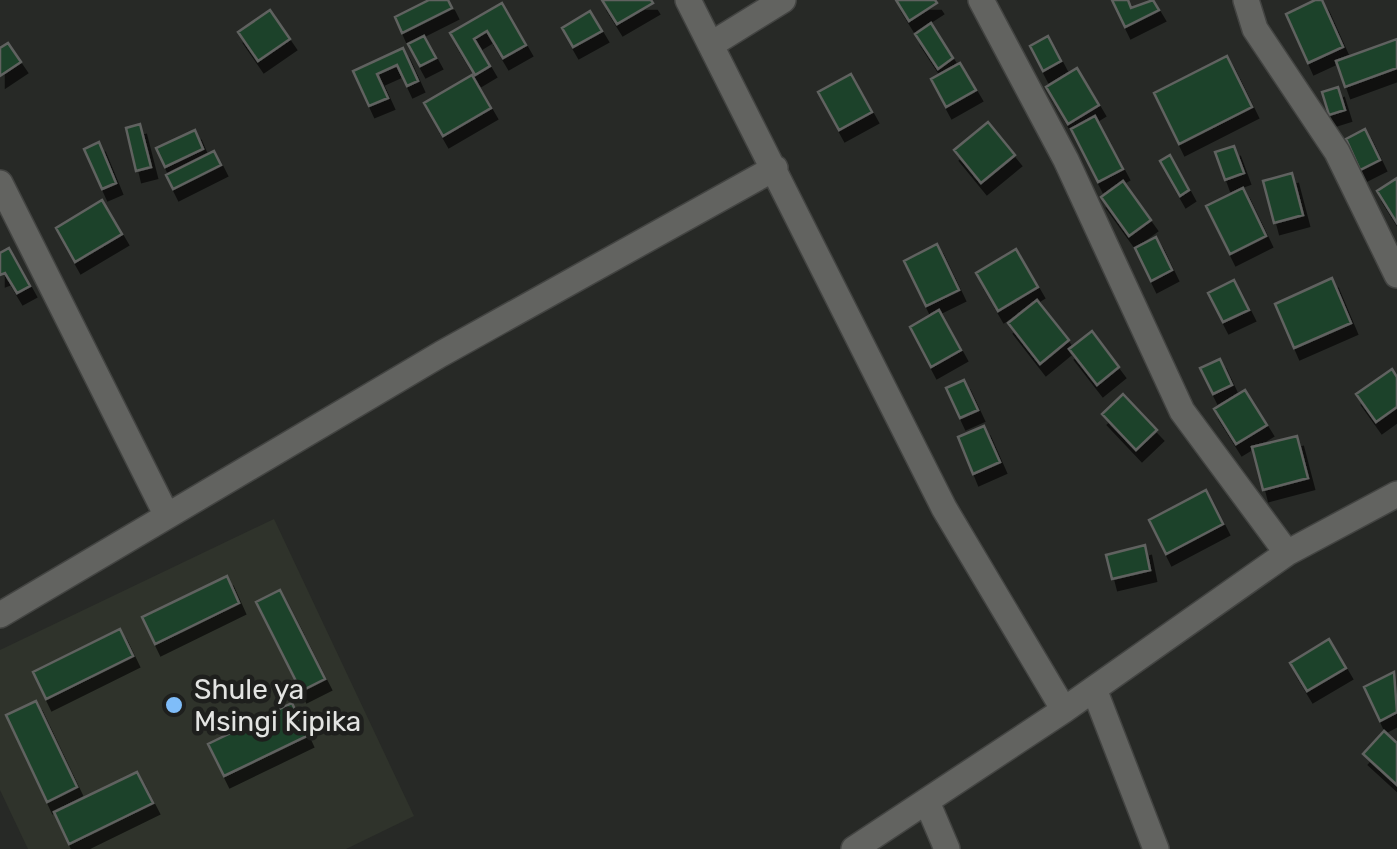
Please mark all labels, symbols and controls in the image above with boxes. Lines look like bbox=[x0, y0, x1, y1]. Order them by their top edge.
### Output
place label: Shule ya Msingi Kipika bbox=[194, 673, 361, 738]
marker: Shule ya Msingi Kipika bbox=[163, 694, 185, 716]

